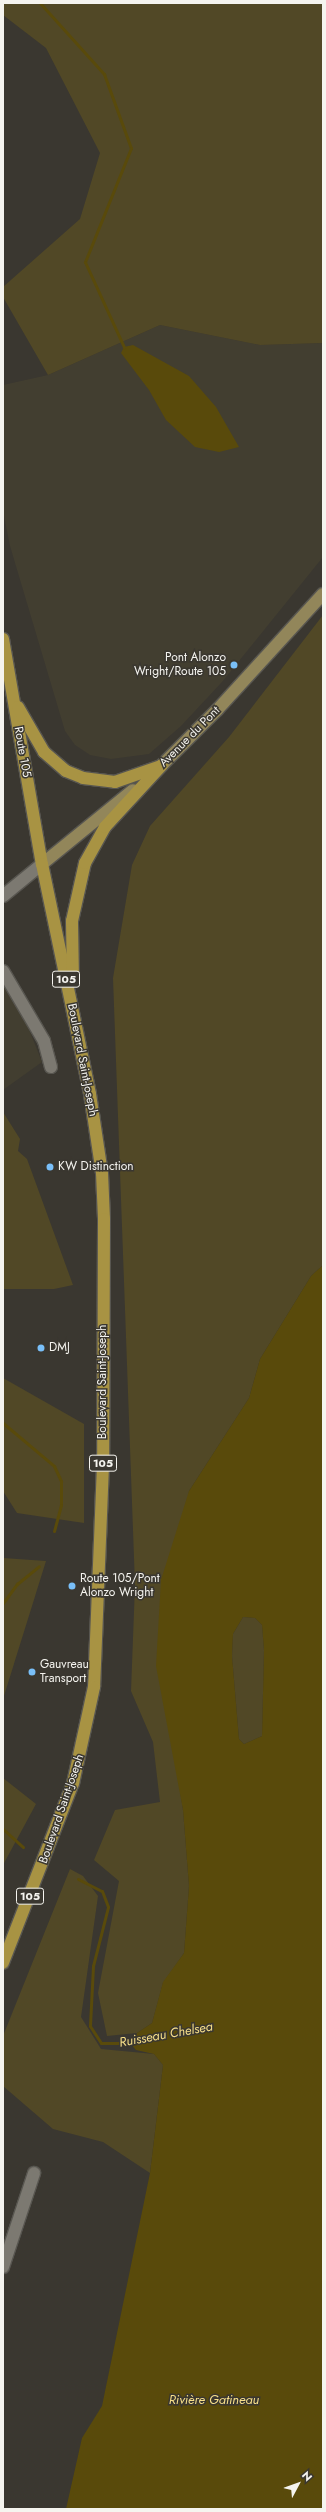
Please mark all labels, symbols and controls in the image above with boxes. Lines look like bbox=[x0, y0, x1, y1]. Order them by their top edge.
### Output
place label: Pont Alonzo Wright/Route 105 bbox=[134, 651, 226, 679]
marker: Pont Alonzo Wright/Route 105 bbox=[229, 660, 239, 670]
street label: Avenue du Pont bbox=[157, 704, 223, 770]
street label: Route 105 bbox=[10, 725, 34, 779]
road number: 105 bbox=[52, 970, 80, 988]
street label: Boulevard Saint-Joseph bbox=[64, 1002, 100, 1118]
place label: KW Distinction bbox=[58, 1160, 134, 1174]
marker: KW Distinction bbox=[45, 1162, 55, 1172]
street label: Boulevard Saint-Joseph bbox=[96, 1325, 110, 1439]
place label: DMJ bbox=[49, 1341, 70, 1355]
marker: DMJ bbox=[36, 1343, 46, 1353]
road number: 105 bbox=[89, 1454, 117, 1472]
place label: Route 105/Pont Alonzo Wright bbox=[80, 1572, 160, 1600]
marker: Route 105/Pont Alonzo Wright bbox=[67, 1581, 77, 1591]
place label: Gauvreau Transport bbox=[40, 1658, 89, 1686]
marker: Gauvreau Transport bbox=[27, 1667, 37, 1677]
street label: Boulevard Saint-Joseph bbox=[37, 1752, 87, 1866]
road number: 105 bbox=[16, 1887, 44, 1905]
water label: Ruisseau Chelsea bbox=[118, 2019, 214, 2051]
water label: Rivière Gatineau bbox=[169, 2392, 259, 2408]
north arrow bbox=[278, 2464, 318, 2504]
text: N bbox=[298, 2468, 316, 2485]

